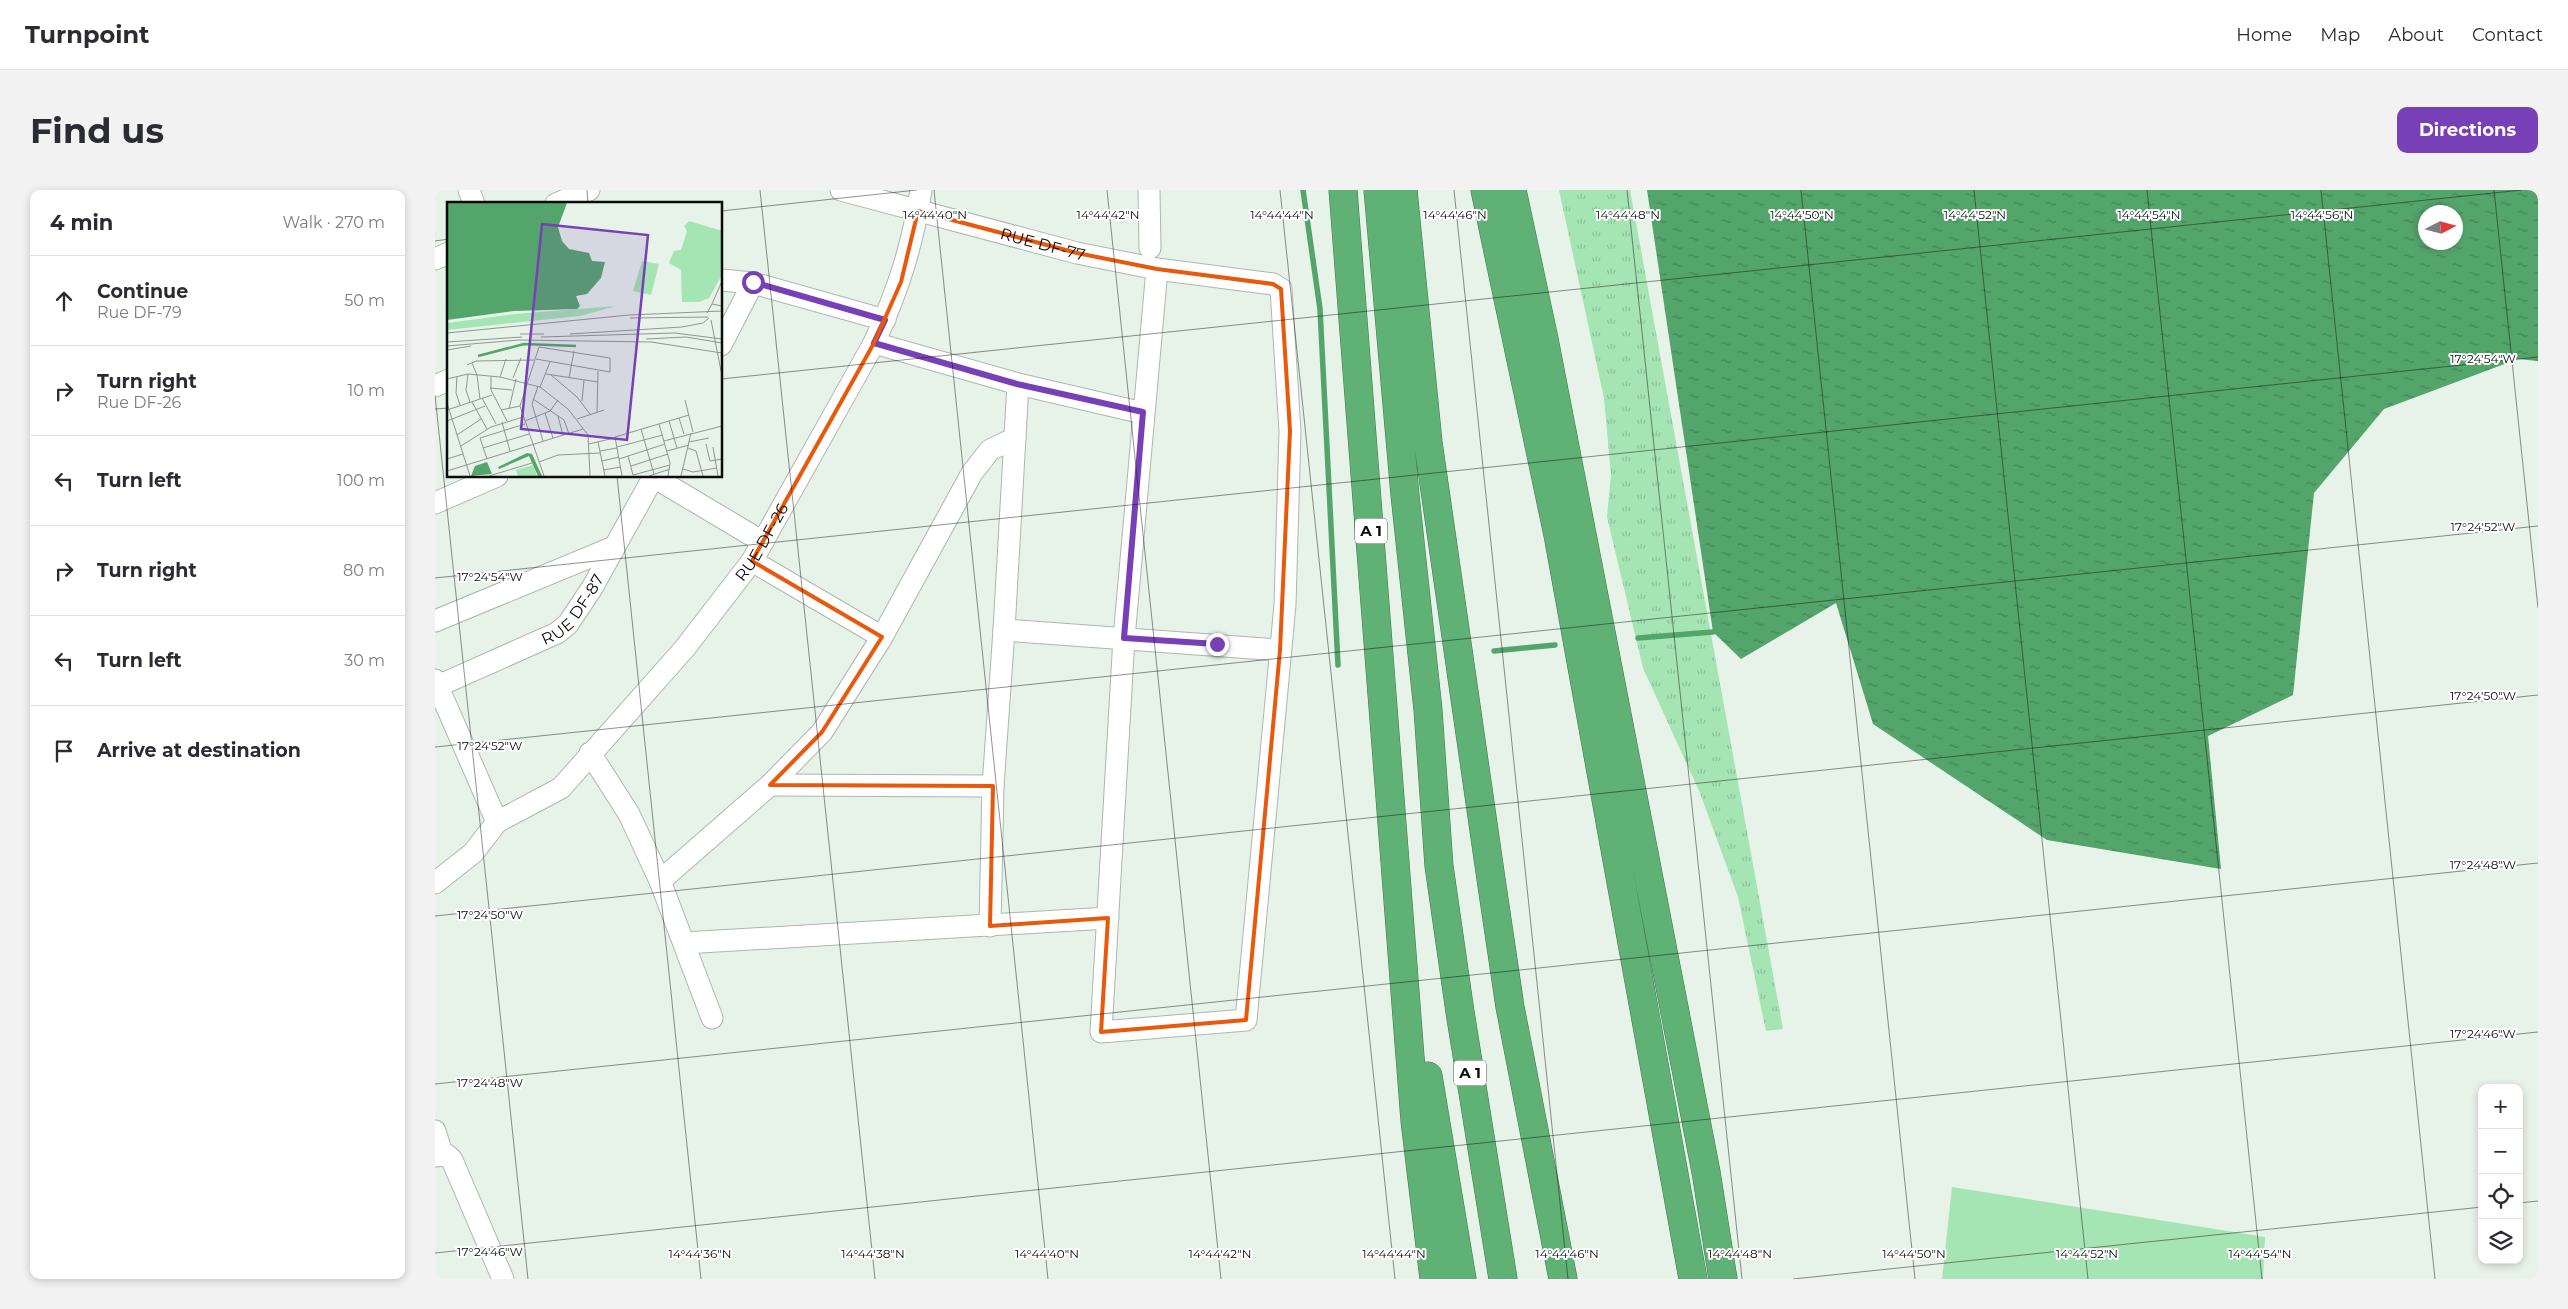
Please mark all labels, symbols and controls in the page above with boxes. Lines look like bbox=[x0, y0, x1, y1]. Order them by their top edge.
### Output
text: Turnpoint bbox=[25, 20, 149, 49]
text: Home bbox=[2236, 24, 2292, 46]
text: Map bbox=[2320, 24, 2360, 46]
text: About bbox=[2388, 24, 2444, 46]
text: Contact bbox=[2472, 24, 2543, 46]
button: Directions bbox=[2397, 107, 2538, 153]
text: Find us bbox=[30, 109, 164, 152]
inset map bbox=[447, 202, 723, 478]
north arrow bbox=[2418, 205, 2463, 250]
text: 14°44'40"N bbox=[903, 207, 967, 222]
text: 14°44'42"N bbox=[1077, 207, 1139, 222]
text: 14°44'44"N bbox=[1250, 207, 1314, 222]
text: 14°44'46"N bbox=[1423, 207, 1487, 222]
text: 14°44'48"N bbox=[1596, 207, 1660, 222]
text: 14°44'50"N bbox=[1770, 207, 1834, 222]
text: 14°44'52"N bbox=[1944, 207, 2006, 222]
text: 14°44'54"N bbox=[2117, 207, 2181, 222]
text: 14°44'56"N bbox=[2291, 207, 2353, 222]
text: 4 min bbox=[50, 210, 113, 235]
text: Walk · 270 m bbox=[282, 213, 385, 232]
street label: RUE DF-77 bbox=[998, 224, 1087, 264]
route start bbox=[742, 271, 765, 294]
text: Continue bbox=[97, 280, 188, 303]
icon: ahead bbox=[50, 287, 78, 315]
text: 50 m bbox=[344, 291, 385, 310]
text: Rue DF-79 bbox=[97, 303, 182, 322]
text: 17°24'54"W bbox=[2450, 351, 2516, 366]
text: Turn right bbox=[97, 370, 197, 393]
icon: right bbox=[50, 377, 78, 405]
text: 10 m bbox=[347, 381, 385, 400]
text: Rue DF-26 bbox=[97, 393, 181, 412]
icon: left bbox=[50, 467, 78, 495]
text: Turn left bbox=[97, 469, 182, 492]
text: 100 m bbox=[337, 471, 385, 490]
street label: RUE DF-26 bbox=[731, 500, 792, 585]
road number: A 1 bbox=[1355, 518, 1387, 544]
text: 17°24'52"W bbox=[2451, 519, 2515, 534]
icon: right bbox=[50, 557, 78, 585]
text: Turn right bbox=[97, 559, 197, 582]
text: 80 m bbox=[343, 561, 385, 580]
text: 17°24'54"W bbox=[457, 569, 523, 584]
street label: RUE DF-87 bbox=[538, 571, 608, 649]
route end bbox=[1206, 633, 1229, 656]
icon: left bbox=[50, 647, 78, 675]
text: Turn left bbox=[97, 649, 182, 672]
text: 30 m bbox=[344, 651, 385, 670]
text: 17°24'50"W bbox=[2450, 688, 2516, 703]
icon: arrive bbox=[50, 737, 78, 765]
text: 17°24'52"W bbox=[458, 738, 522, 753]
text: Arrive at destination bbox=[97, 739, 301, 762]
text: 17°24'48"W bbox=[2450, 857, 2516, 872]
text: 17°24'50"W bbox=[457, 907, 523, 922]
text: 17°24'46"W bbox=[2450, 1026, 2516, 1041]
road number: A 1 bbox=[1454, 1060, 1486, 1086]
text: 17°24'48"W bbox=[457, 1075, 523, 1090]
map controls bbox=[2478, 1084, 2523, 1264]
button: + bbox=[2478, 1084, 2523, 1129]
button: − bbox=[2478, 1129, 2523, 1174]
button: locate bbox=[2478, 1174, 2523, 1219]
button: layers bbox=[2478, 1219, 2523, 1264]
text: 17°24'46"W bbox=[457, 1244, 523, 1259]
text: 14°44'36"N bbox=[669, 1246, 731, 1261]
text: 14°44'38"N bbox=[841, 1246, 905, 1261]
text: 14°44'40"N bbox=[1015, 1246, 1079, 1261]
text: 14°44'42"N bbox=[1189, 1246, 1251, 1261]
text: 14°44'44"N bbox=[1362, 1246, 1426, 1261]
text: 14°44'46"N bbox=[1535, 1246, 1599, 1261]
text: 14°44'48"N bbox=[1708, 1246, 1772, 1261]
text: 14°44'50"N bbox=[1882, 1246, 1946, 1261]
text: 14°44'52"N bbox=[2056, 1246, 2118, 1261]
text: 14°44'54"N bbox=[2228, 1246, 2292, 1261]

